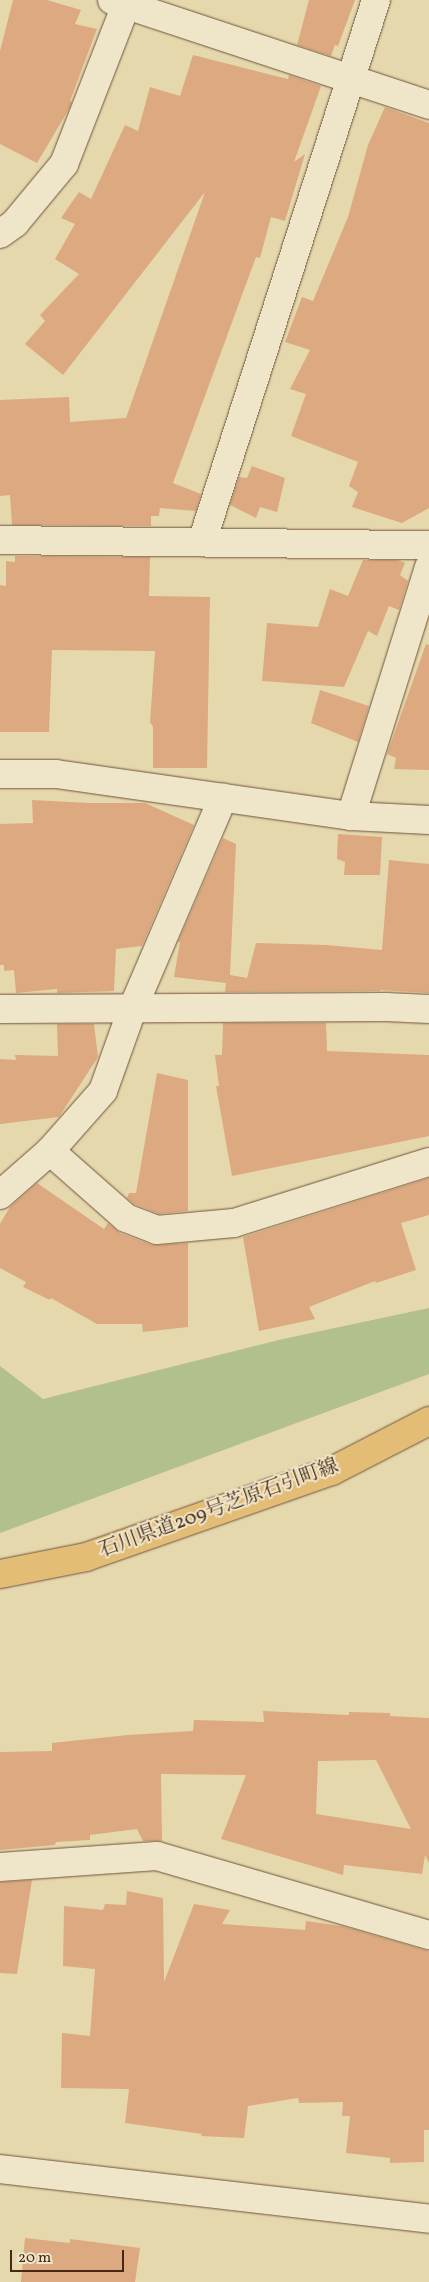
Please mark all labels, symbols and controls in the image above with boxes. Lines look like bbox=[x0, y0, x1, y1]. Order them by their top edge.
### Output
street label: 石川県道209号芝原石引町線 bbox=[96, 1454, 342, 1564]
scale bar bbox=[12, 2240, 126, 2272]
text: 20 m bbox=[18, 2248, 51, 2269]

